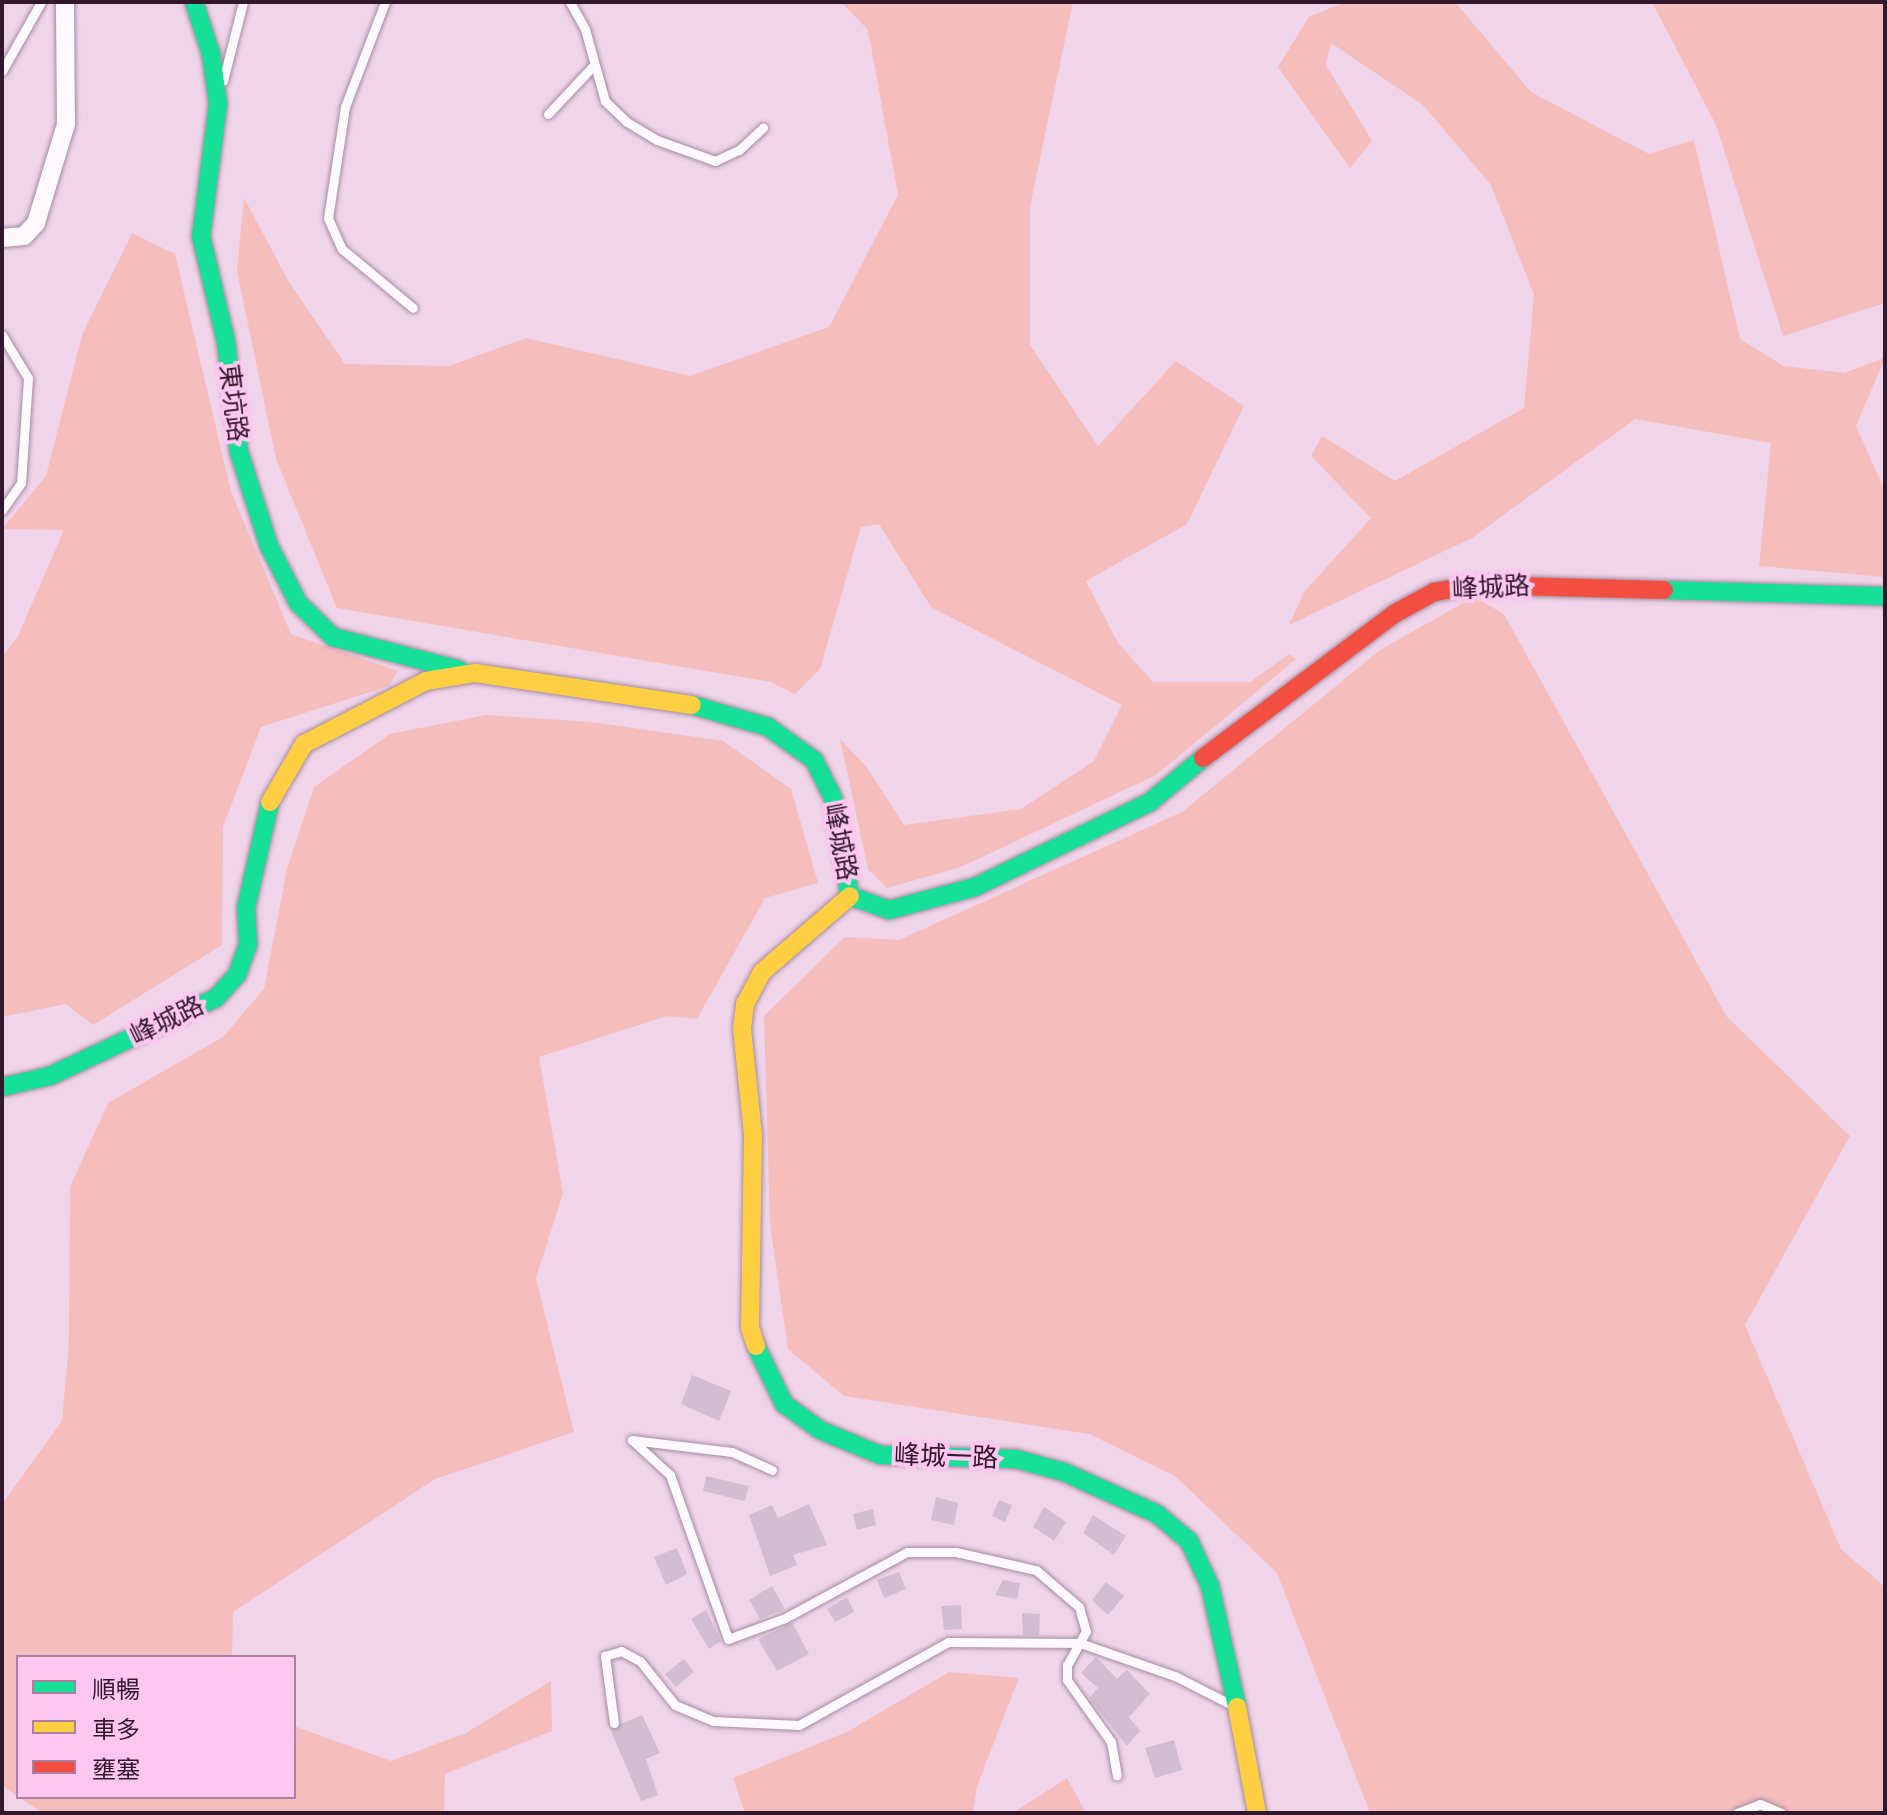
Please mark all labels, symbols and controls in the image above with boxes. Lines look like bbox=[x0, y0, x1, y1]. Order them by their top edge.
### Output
street label: 東坑路 bbox=[213, 362, 253, 444]
street label: 峰城路 bbox=[1451, 570, 1531, 606]
street label: 峰城路 bbox=[817, 801, 863, 883]
street label: 峰城路 bbox=[125, 990, 209, 1052]
street label: 峰城一路 bbox=[893, 1440, 999, 1474]
legend bbox=[16, 1655, 296, 1799]
text: 順暢 bbox=[92, 1676, 140, 1704]
text: 車多 bbox=[92, 1716, 140, 1744]
text: 壅塞 bbox=[92, 1756, 140, 1784]

